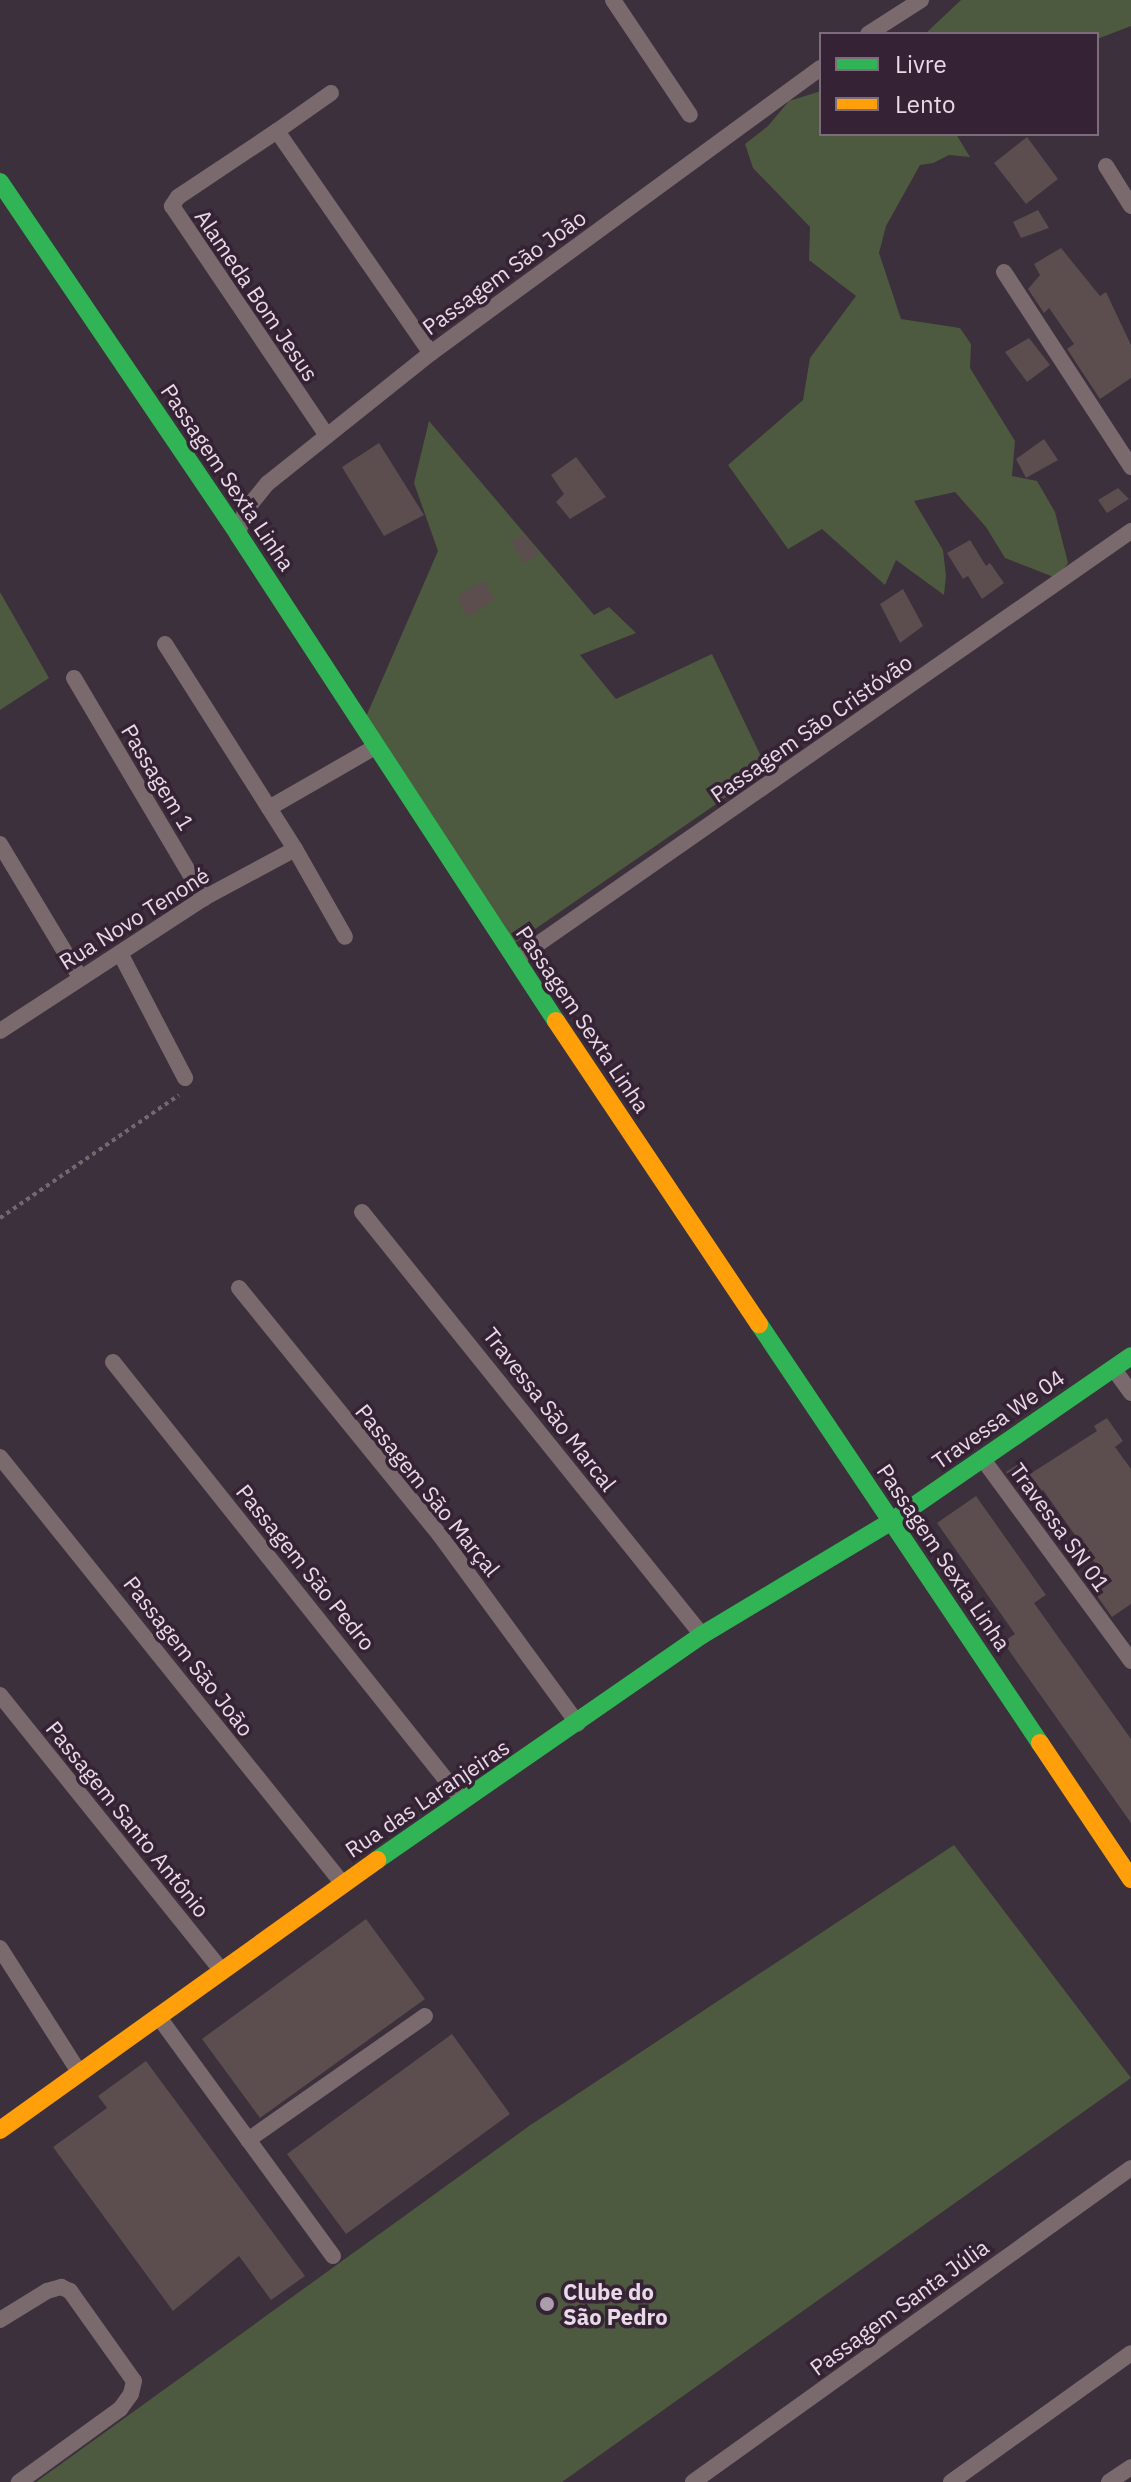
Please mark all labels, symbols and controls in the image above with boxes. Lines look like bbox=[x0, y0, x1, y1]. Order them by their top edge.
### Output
legend bbox=[819, 32, 1099, 136]
text: Livre bbox=[895, 48, 947, 80]
text: Lento bbox=[895, 88, 955, 120]
street label: Alameda Bom Jesus bbox=[190, 204, 324, 386]
street label: Passagem São João bbox=[417, 204, 591, 340]
street label: Passagem Sexta Linha bbox=[156, 379, 300, 575]
street label: Passagem São Cristóvão bbox=[705, 648, 917, 808]
street label: Passagem 1 bbox=[116, 719, 200, 835]
street label: Rua Novo Tenoné bbox=[54, 861, 214, 975]
street label: Passagem Sexta Linha bbox=[511, 921, 655, 1117]
street label: Travessa São Marcal bbox=[478, 1322, 622, 1496]
street label: Travessa We 04 bbox=[927, 1364, 1069, 1474]
street label: Passagem São Marçal bbox=[350, 1398, 506, 1582]
street label: Travessa SN 01 bbox=[1005, 1458, 1115, 1596]
street label: Passagem Sexta Linha bbox=[872, 1459, 1016, 1655]
street label: Passagem São Pedro bbox=[231, 1479, 381, 1655]
street label: Passagem São João bbox=[118, 1571, 260, 1741]
street label: Passagem Santo Antônio bbox=[41, 1716, 215, 1922]
street label: Rua das Laranjeiras bbox=[340, 1733, 514, 1863]
street label: Passagem Santa Júlia bbox=[804, 2233, 994, 2381]
place label: Clube do São Pedro bbox=[563, 2278, 668, 2330]
marker: Clube do São Pedro bbox=[538, 2295, 556, 2313]

